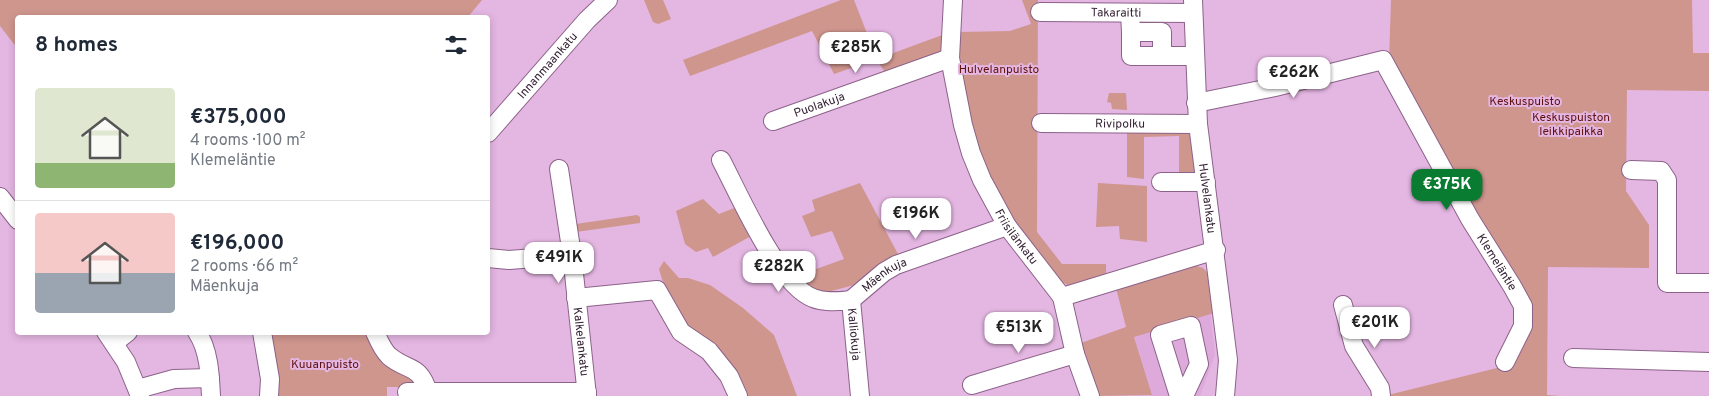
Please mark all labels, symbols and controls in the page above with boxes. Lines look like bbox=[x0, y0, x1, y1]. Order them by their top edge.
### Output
street label: Takaraitti bbox=[1091, 5, 1141, 22]
street label: Innanmaankatu bbox=[514, 29, 582, 103]
icon: filters bbox=[442, 31, 470, 59]
text: 8 homes bbox=[35, 32, 118, 59]
pin: €285K bbox=[821, 32, 891, 74]
text: €285K bbox=[830, 38, 882, 58]
pin: €262K bbox=[1259, 56, 1329, 99]
park label: Hulvelanpuisto bbox=[959, 62, 1040, 78]
text: €262K bbox=[1269, 63, 1319, 83]
street label: Puolakuja bbox=[792, 89, 847, 122]
park label: Keskuspuisto bbox=[1489, 94, 1561, 110]
text: €375,000 bbox=[190, 104, 287, 131]
icon: home bbox=[75, 108, 135, 168]
park label: Keskuspuiston leikkipaikka bbox=[1532, 110, 1610, 140]
street label: Rivipolku bbox=[1095, 116, 1145, 133]
text: 4 rooms · 100 m² bbox=[190, 131, 306, 151]
text: Klemeläntie bbox=[190, 151, 276, 171]
street label: Hulvelankatu bbox=[1194, 162, 1219, 234]
pin: €375K bbox=[1412, 168, 1482, 211]
text: €375K bbox=[1422, 175, 1472, 195]
pin: €196K bbox=[881, 198, 951, 240]
text: €196K bbox=[892, 204, 940, 224]
street label: Friisilänkatu bbox=[990, 207, 1041, 268]
text: €196,000 bbox=[190, 230, 284, 257]
street label: Klemeläntie bbox=[1472, 231, 1520, 294]
icon: home bbox=[75, 233, 135, 293]
pin: €491K bbox=[524, 242, 594, 284]
text: €491K bbox=[535, 248, 583, 268]
pin: €282K bbox=[744, 250, 814, 293]
street label: Mäenkuja bbox=[859, 255, 909, 296]
text: 2 rooms · 66 m² bbox=[190, 257, 298, 277]
text: €282K bbox=[754, 257, 804, 277]
text: Mäenkuja bbox=[190, 277, 259, 297]
street label: Kalkelankatu bbox=[569, 306, 592, 377]
pin: €201K bbox=[1340, 306, 1410, 349]
street label: Kalliokuja bbox=[843, 307, 864, 361]
pin: €513K bbox=[984, 312, 1054, 354]
text: €201K bbox=[1351, 313, 1399, 333]
text: €513K bbox=[995, 318, 1043, 338]
park label: Kuuanpuisto bbox=[291, 357, 359, 373]

